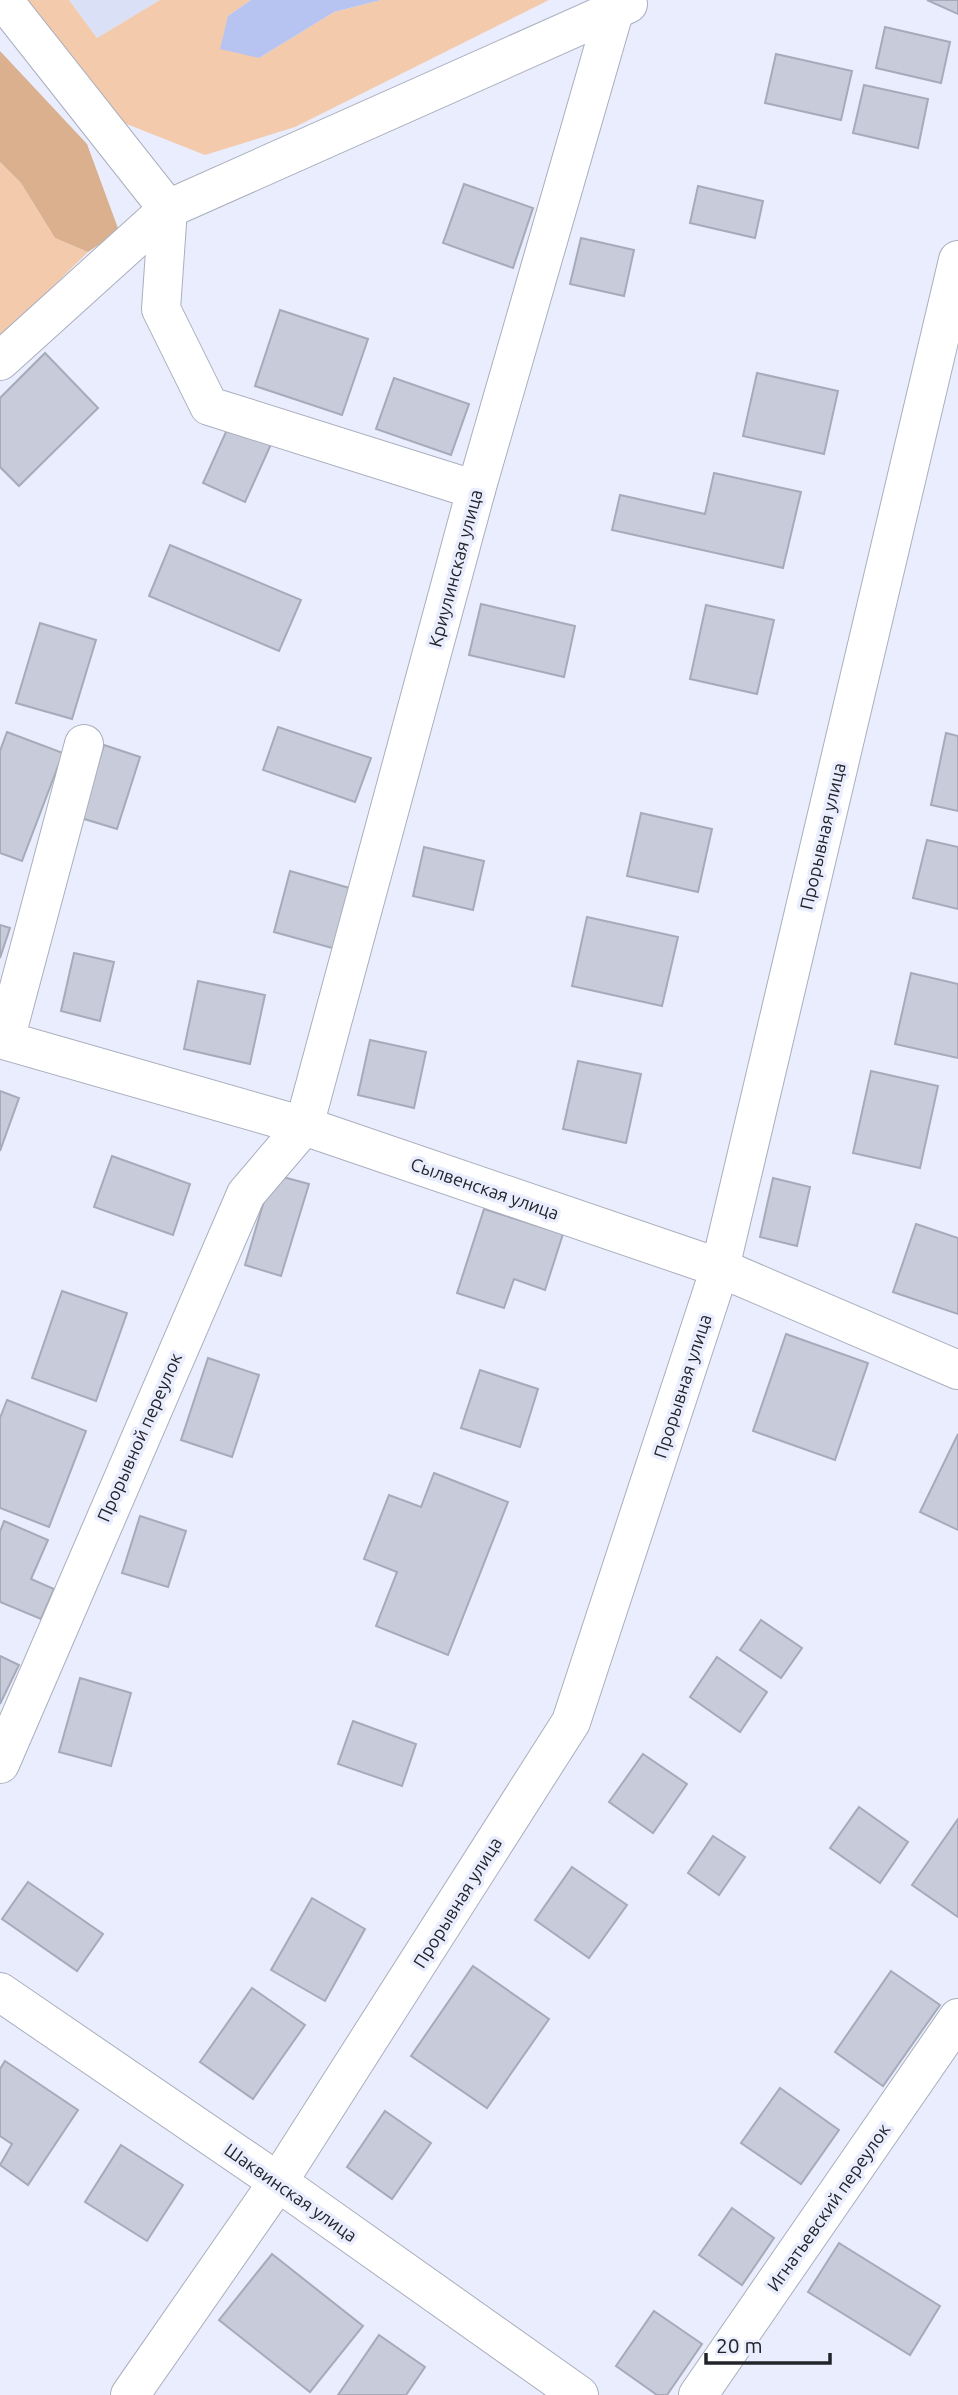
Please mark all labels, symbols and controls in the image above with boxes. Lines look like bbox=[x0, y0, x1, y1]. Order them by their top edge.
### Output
street label: Криулинская улица bbox=[424, 487, 486, 649]
street label: Прорывная улица bbox=[795, 761, 849, 911]
street label: Сылвенская улица bbox=[408, 1153, 562, 1223]
street label: Прорывная улица bbox=[649, 1311, 715, 1461]
street label: Прорывной переулок bbox=[93, 1350, 185, 1524]
street label: Прорывная улица bbox=[409, 1833, 505, 1971]
street label: Игнатьевский переулок bbox=[763, 2120, 893, 2294]
street label: Шаквинская улица bbox=[221, 2139, 361, 2245]
scale bar bbox=[706, 2322, 830, 2366]
text: 20 m bbox=[716, 2333, 763, 2357]

